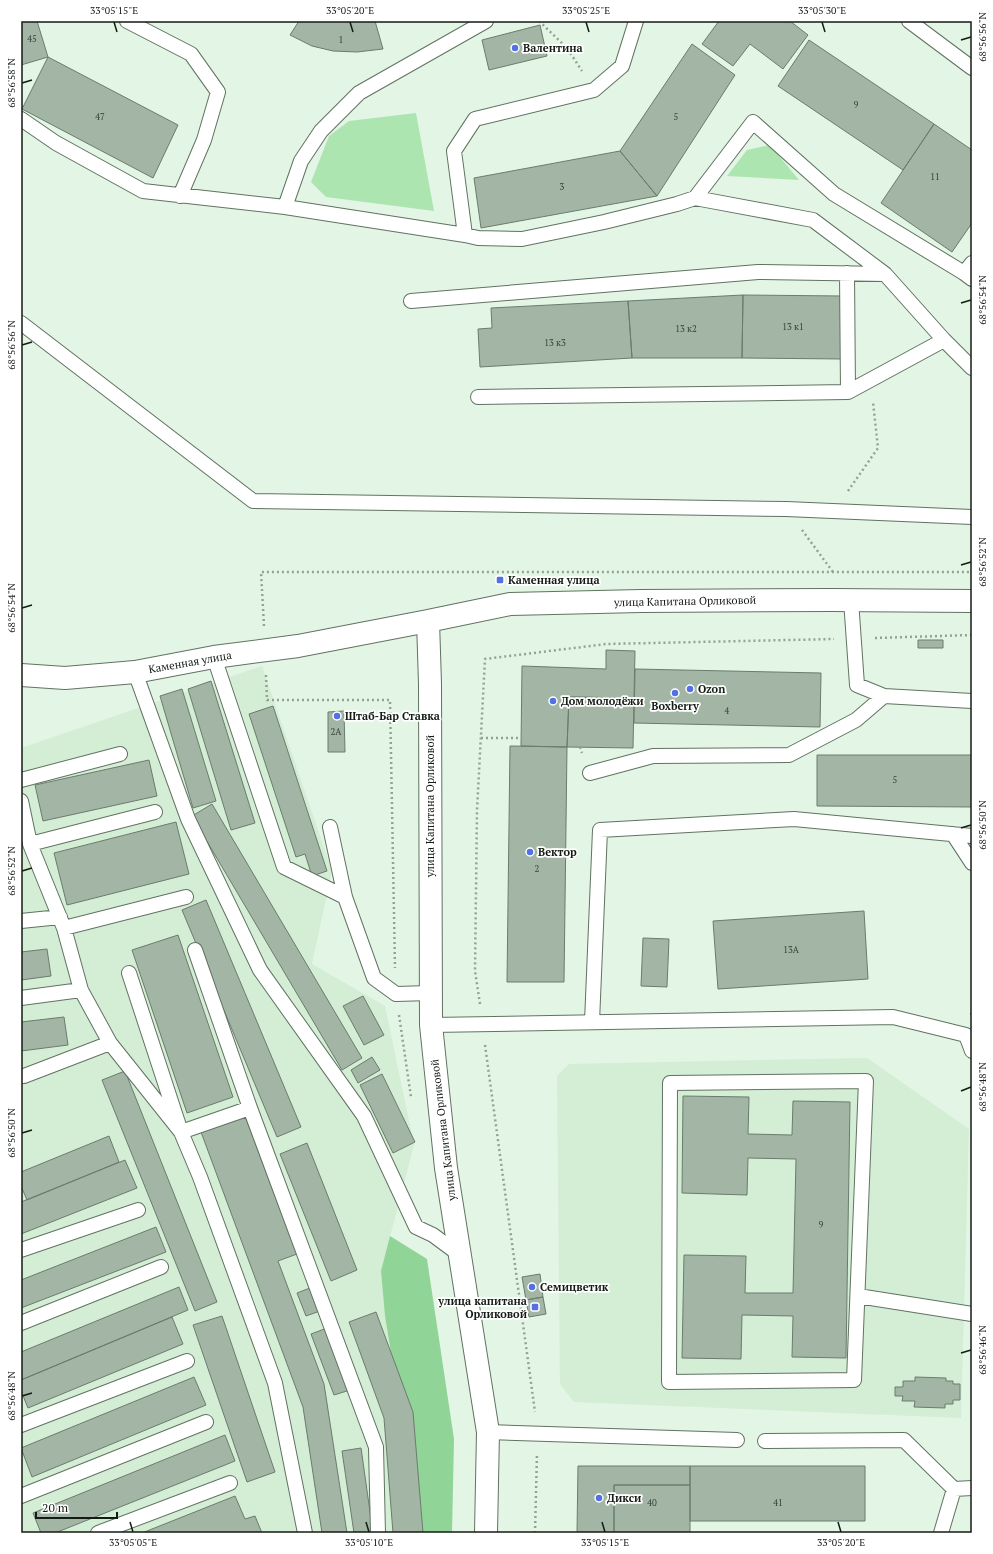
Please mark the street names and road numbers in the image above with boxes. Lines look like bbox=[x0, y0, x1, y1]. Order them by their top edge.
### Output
street label: улица Капитана Орликовой bbox=[613, 593, 757, 609]
street label: Каменная улица bbox=[147, 648, 233, 676]
street label: улица Капитана Орликовой bbox=[423, 735, 437, 878]
street label: улица Капитана Орликовой bbox=[427, 1058, 459, 1203]

